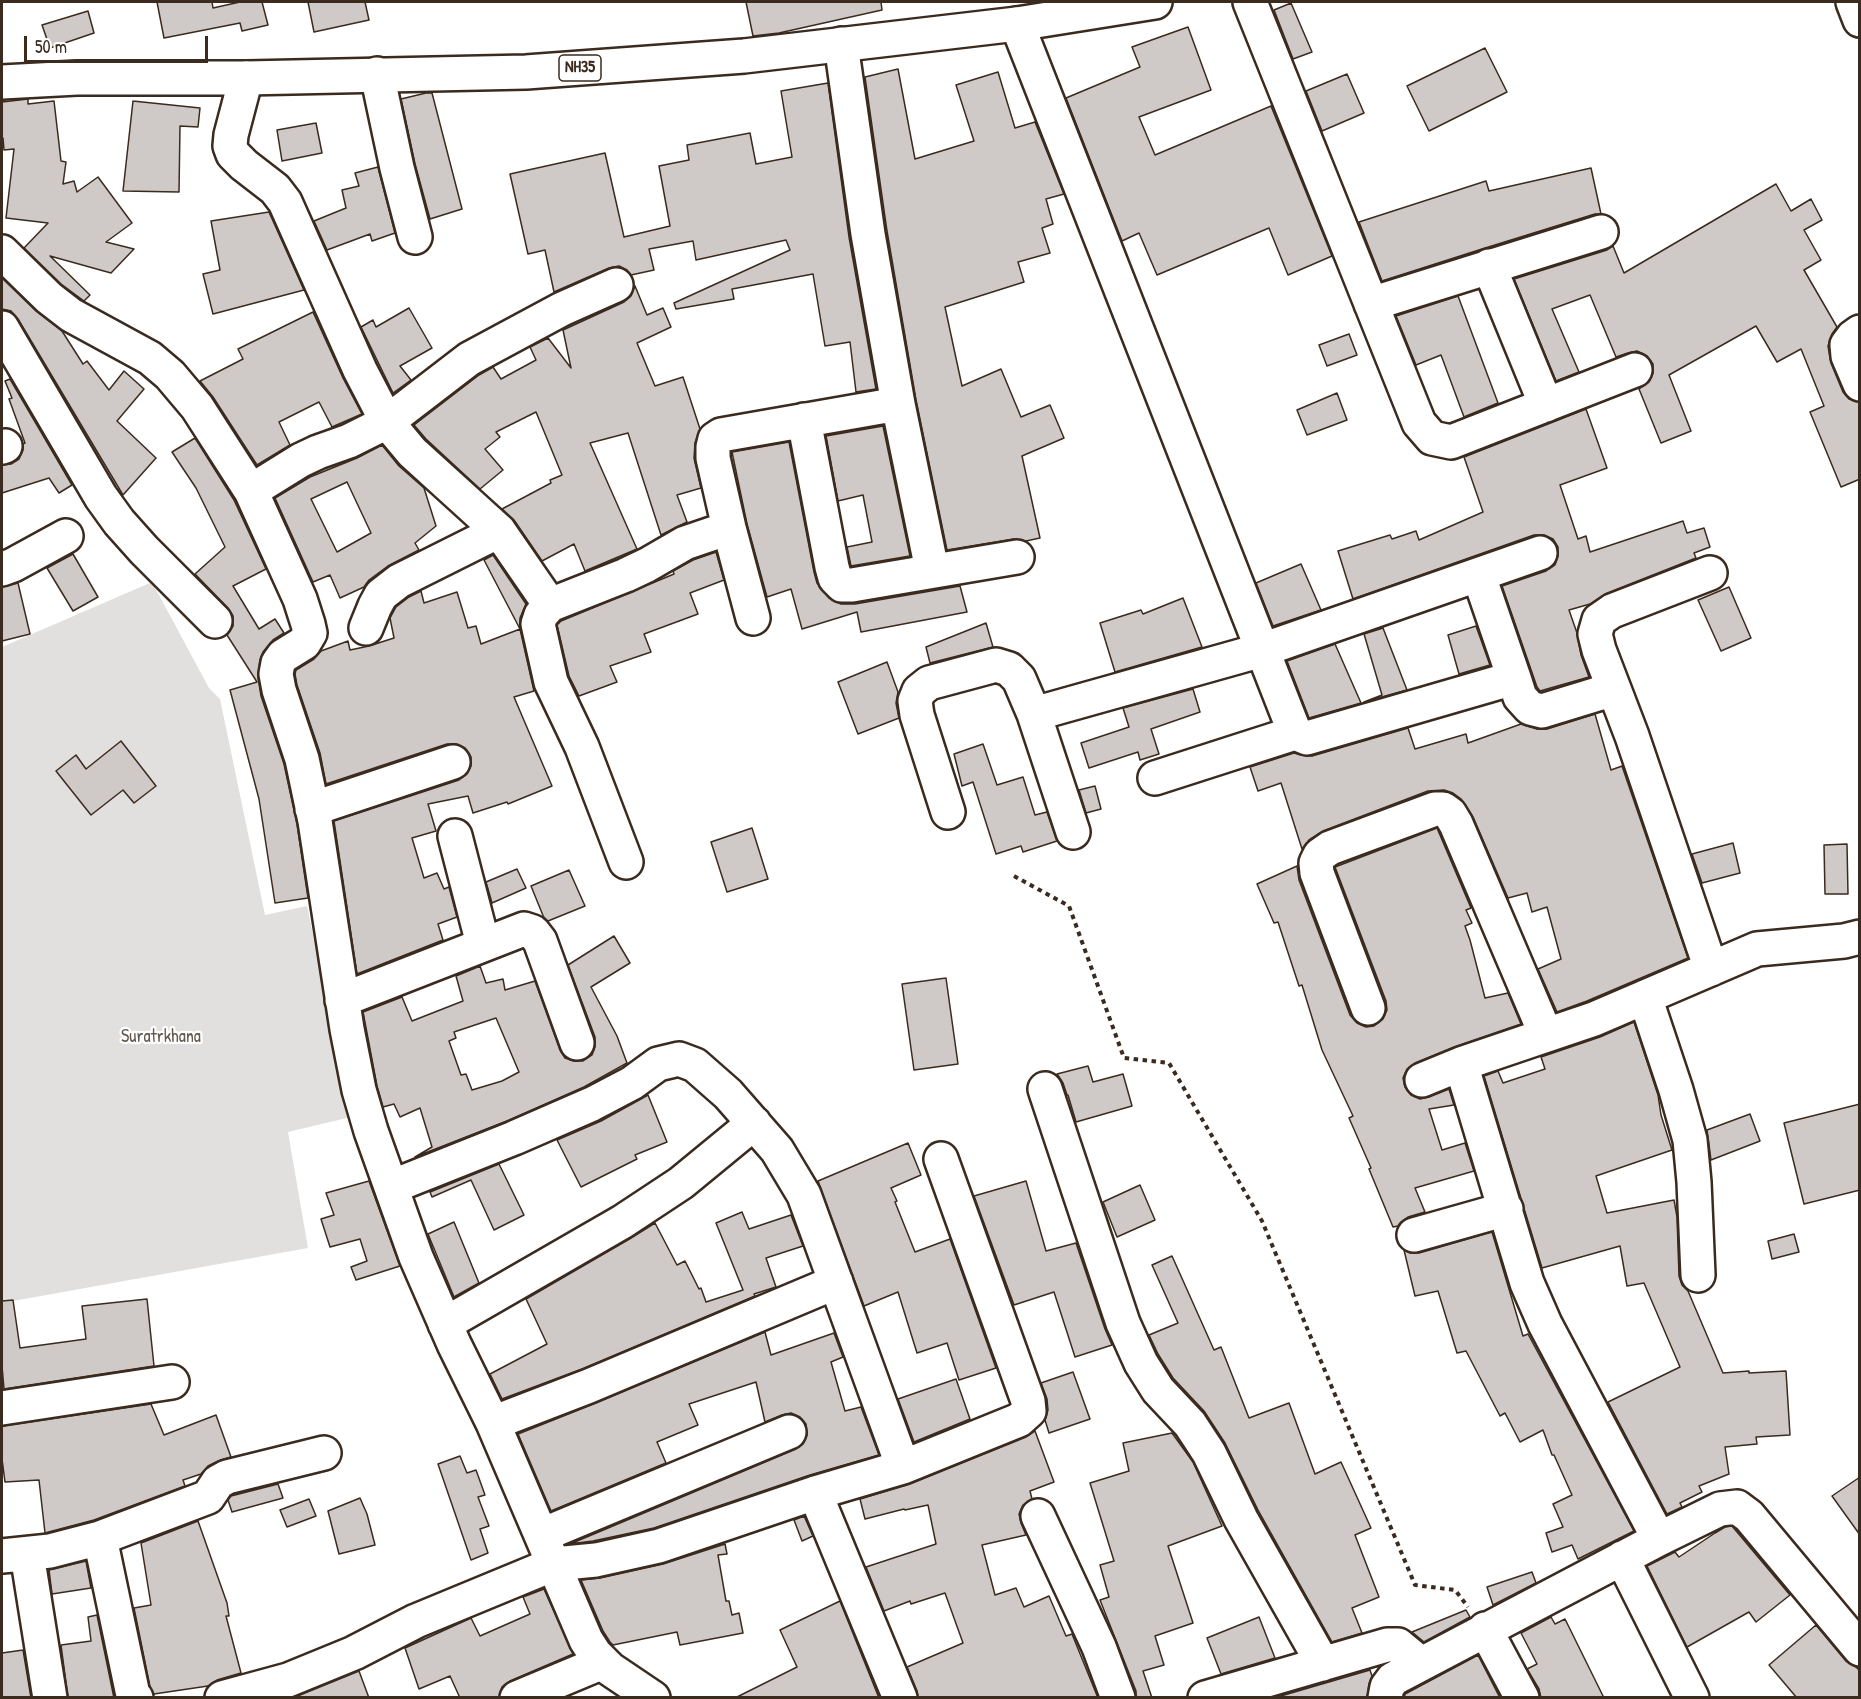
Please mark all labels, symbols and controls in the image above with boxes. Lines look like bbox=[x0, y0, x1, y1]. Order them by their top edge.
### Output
scale bar bbox=[27, 24, 212, 62]
text: 50 m bbox=[35, 34, 67, 59]
road number: NH35 bbox=[559, 55, 601, 81]
park label: Suratrkhana bbox=[121, 1026, 201, 1048]

